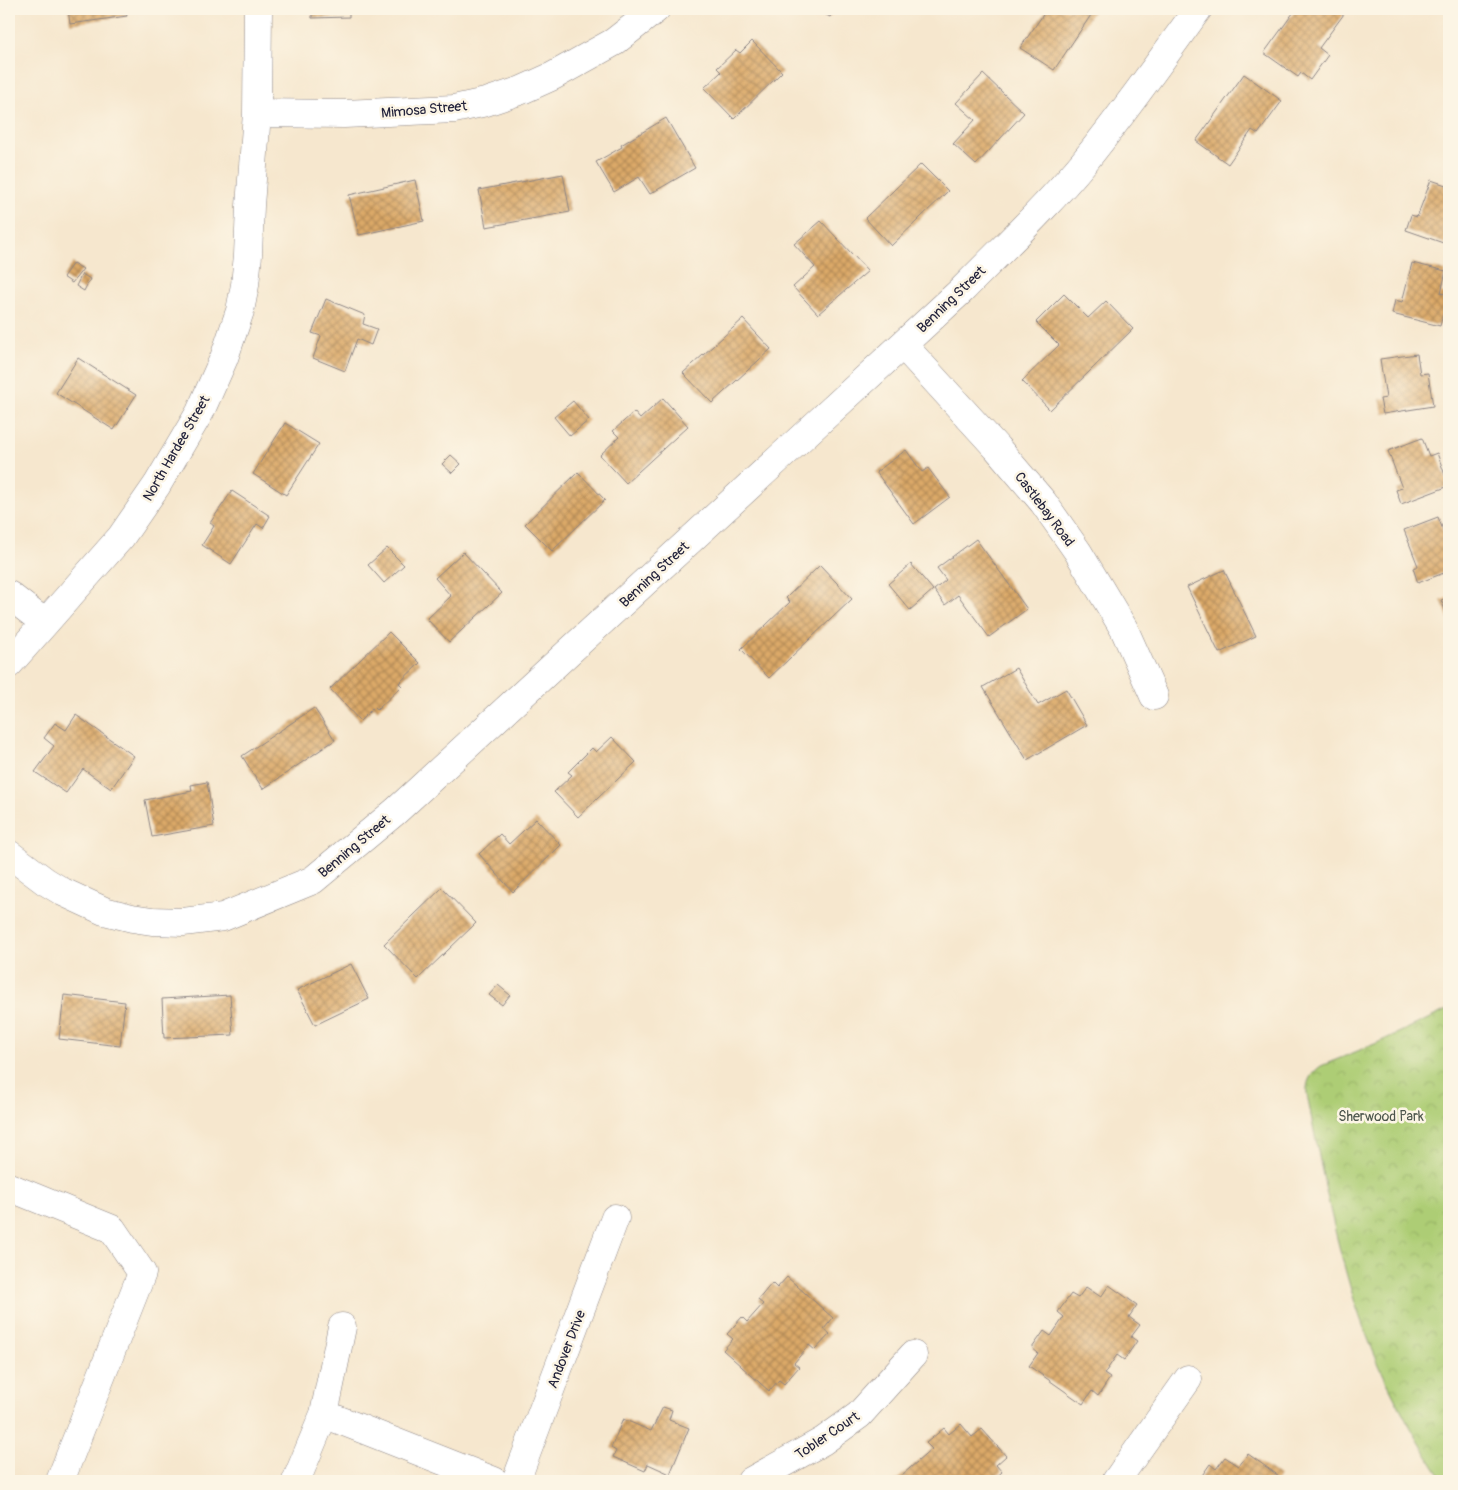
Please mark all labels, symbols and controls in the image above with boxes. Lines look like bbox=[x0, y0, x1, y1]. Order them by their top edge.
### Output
street label: Mimosa Street bbox=[380, 97, 468, 122]
street label: Benning Street bbox=[914, 262, 989, 336]
street label: North Hardee Street bbox=[139, 392, 214, 504]
street label: Castlebay Road bbox=[1011, 469, 1078, 550]
street label: Benning Street bbox=[616, 538, 693, 611]
street label: Benning Street bbox=[315, 811, 394, 881]
park label: Sherwood Park bbox=[1338, 1108, 1424, 1125]
street label: Andover Drive bbox=[544, 1308, 589, 1391]
street label: Tobler Court bbox=[792, 1408, 863, 1463]

